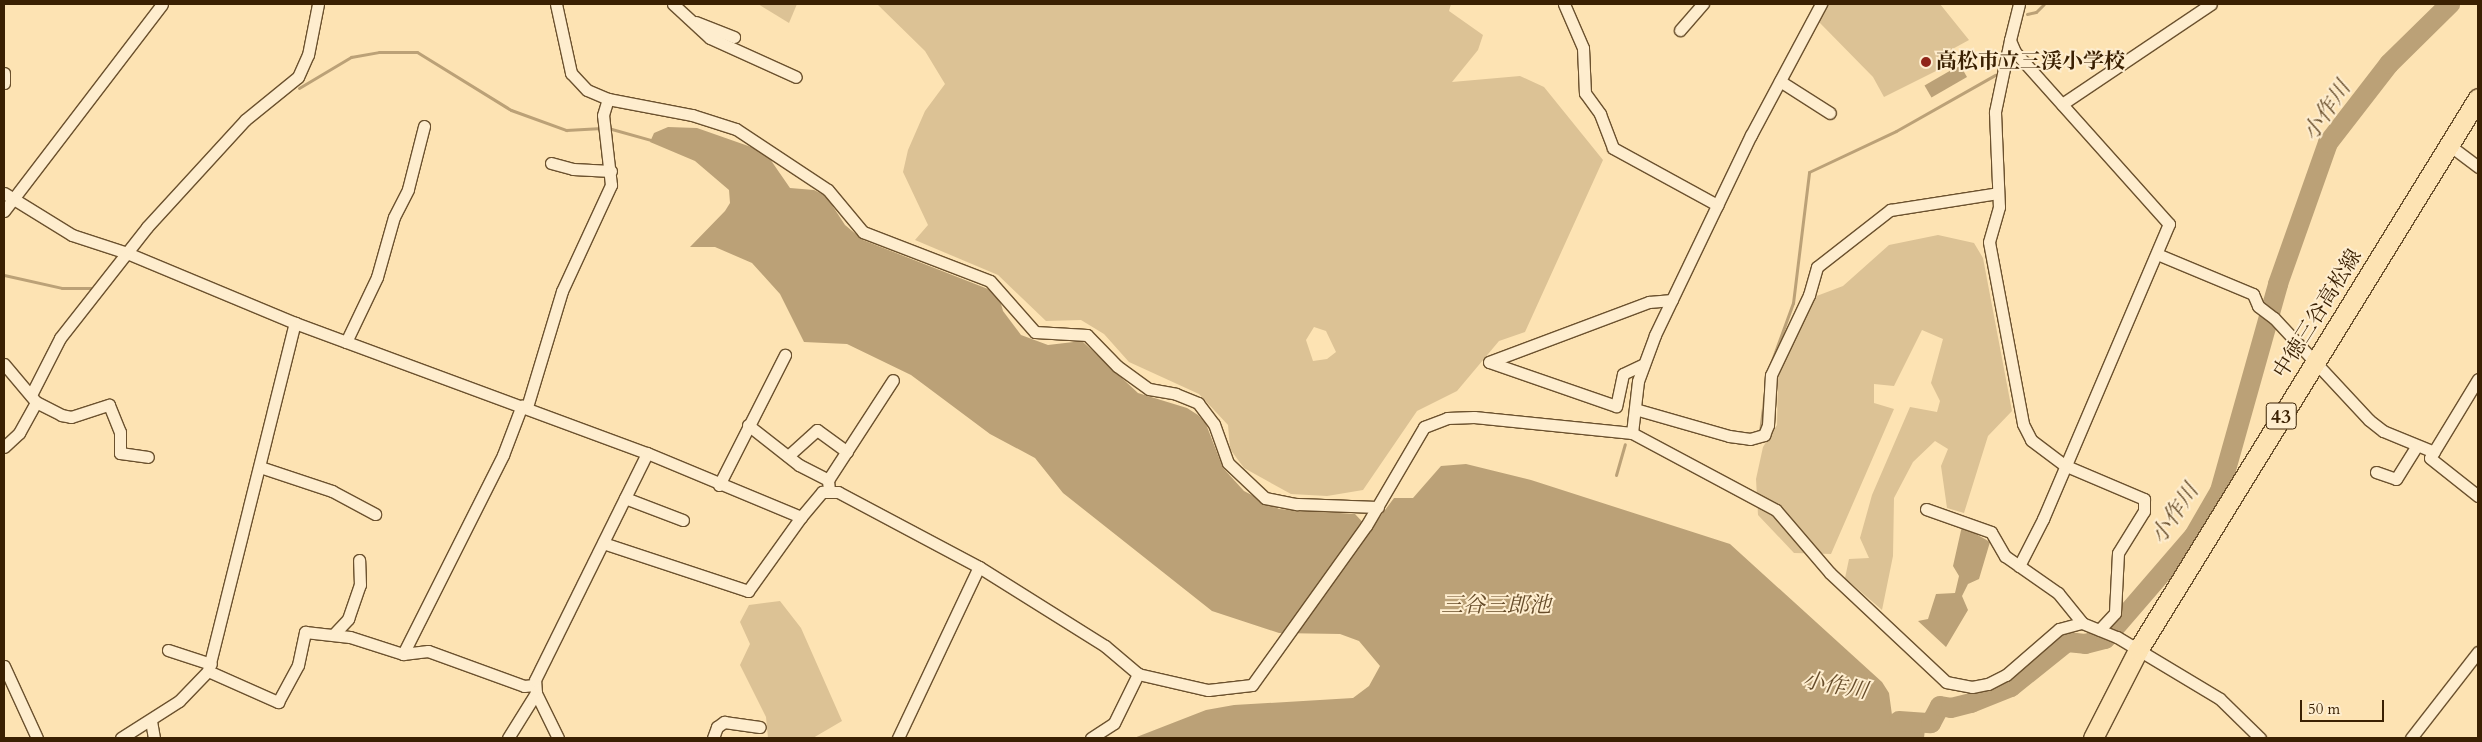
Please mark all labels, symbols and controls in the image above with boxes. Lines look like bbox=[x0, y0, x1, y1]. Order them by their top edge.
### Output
place label: 高松市立三渓小学校 bbox=[1936, 49, 2125, 75]
marker: 高松市立三渓小学校 bbox=[1920, 56, 1932, 68]
water label: 小作川 bbox=[2298, 76, 2356, 146]
street label: 中徳三谷高松線 bbox=[2268, 245, 2368, 383]
road number: 43 bbox=[2265, 398, 2297, 434]
water label: 小作川 bbox=[2146, 479, 2204, 549]
water label: 三谷三郎池 bbox=[1441, 593, 1551, 619]
water label: 小作川 bbox=[1800, 667, 1870, 705]
scale bar bbox=[2302, 690, 2386, 722]
text: 50 m bbox=[2308, 699, 2340, 719]

